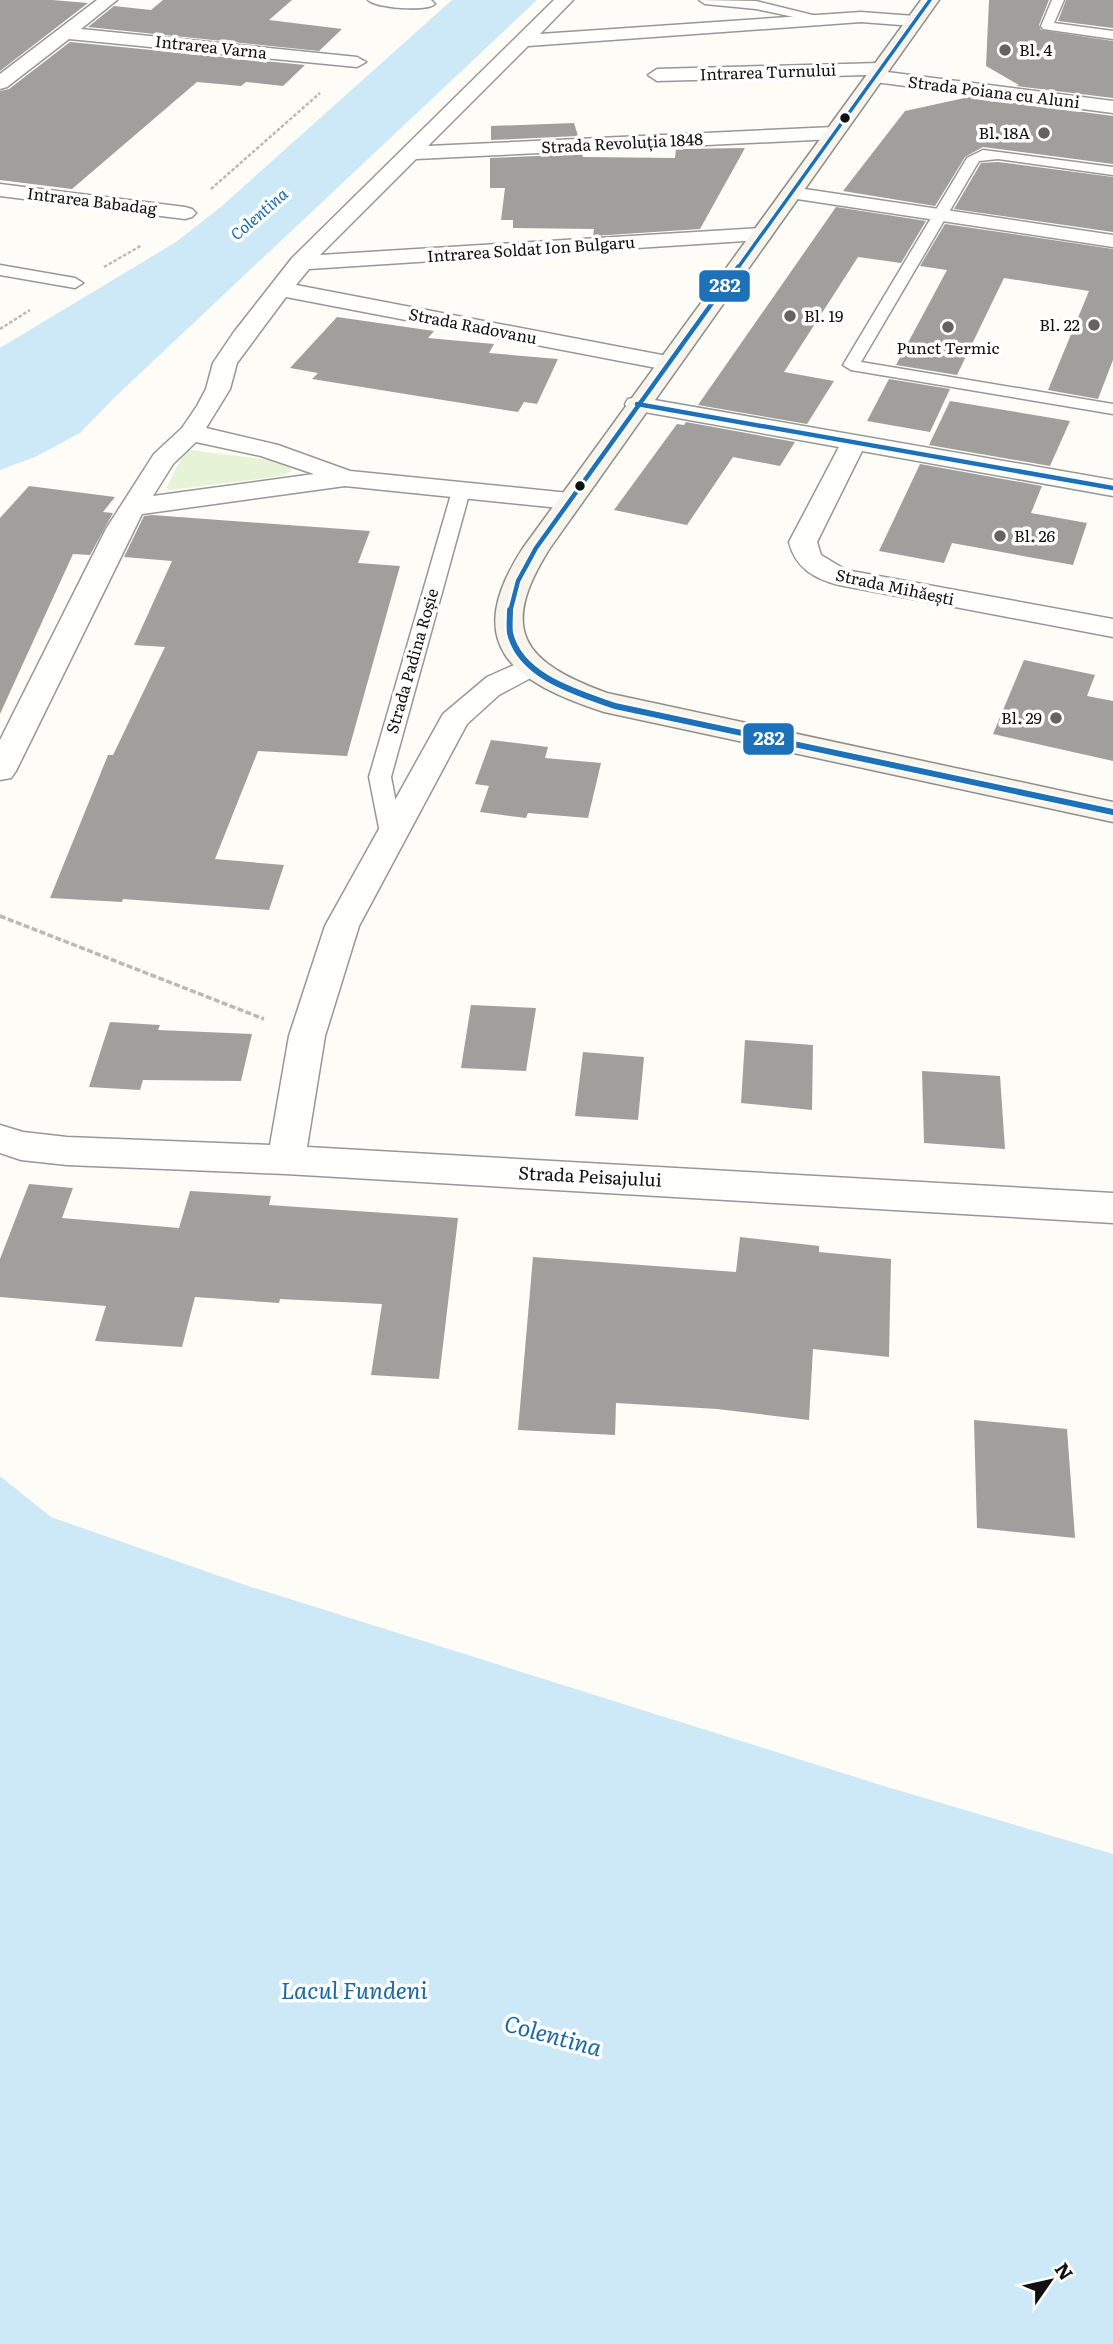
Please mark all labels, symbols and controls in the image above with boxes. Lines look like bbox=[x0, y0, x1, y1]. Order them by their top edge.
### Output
street label: Intrarea Varna bbox=[154, 28, 269, 64]
place label: Bl. 4 bbox=[1019, 37, 1052, 61]
marker: Bl. 4 bbox=[997, 42, 1013, 58]
street label: Intrarea Turnului bbox=[699, 57, 837, 85]
street label: Strada Poiana cu Aluni bbox=[907, 69, 1081, 113]
unlabelled marker bbox=[838, 111, 852, 125]
place label: Bl. 18A bbox=[978, 120, 1030, 144]
marker: Bl. 18A bbox=[1036, 125, 1052, 141]
street label: Strada Revoluția 1848 bbox=[540, 126, 704, 158]
street label: Intrarea Babadag bbox=[26, 180, 158, 220]
water label: Colentina bbox=[224, 181, 293, 245]
street label: Intrarea Soldat Ion Bulgaru bbox=[426, 229, 636, 267]
line badge: 282 bbox=[698, 269, 751, 303]
text: 282 bbox=[709, 270, 741, 298]
street label: Strada Radovanu bbox=[407, 301, 539, 349]
place label: Bl. 19 bbox=[804, 303, 843, 327]
marker: Bl. 19 bbox=[782, 308, 798, 324]
place label: Bl. 22 bbox=[1039, 312, 1080, 336]
marker: Bl. 22 bbox=[1086, 317, 1102, 333]
marker: Punct Termic bbox=[940, 319, 956, 335]
place label: Punct Termic bbox=[896, 335, 1000, 359]
unlabelled marker bbox=[573, 479, 587, 493]
place label: Bl. 26 bbox=[1014, 523, 1056, 547]
marker: Bl. 26 bbox=[992, 528, 1008, 544]
street label: Strada Mihăești bbox=[834, 562, 957, 610]
street label: Strada Padina Roșie bbox=[379, 585, 443, 736]
place label: Bl. 29 bbox=[1001, 705, 1042, 729]
marker: Bl. 29 bbox=[1048, 710, 1064, 726]
line badge: 282 bbox=[742, 722, 795, 756]
text: 282 bbox=[753, 723, 785, 751]
street label: Strada Peisajului bbox=[518, 1158, 662, 1193]
water label: Lacul Fundeni bbox=[281, 1972, 428, 2006]
water label: Colentina bbox=[501, 2005, 606, 2063]
north arrow bbox=[1015, 2246, 1085, 2316]
text: N bbox=[1049, 2256, 1081, 2285]

